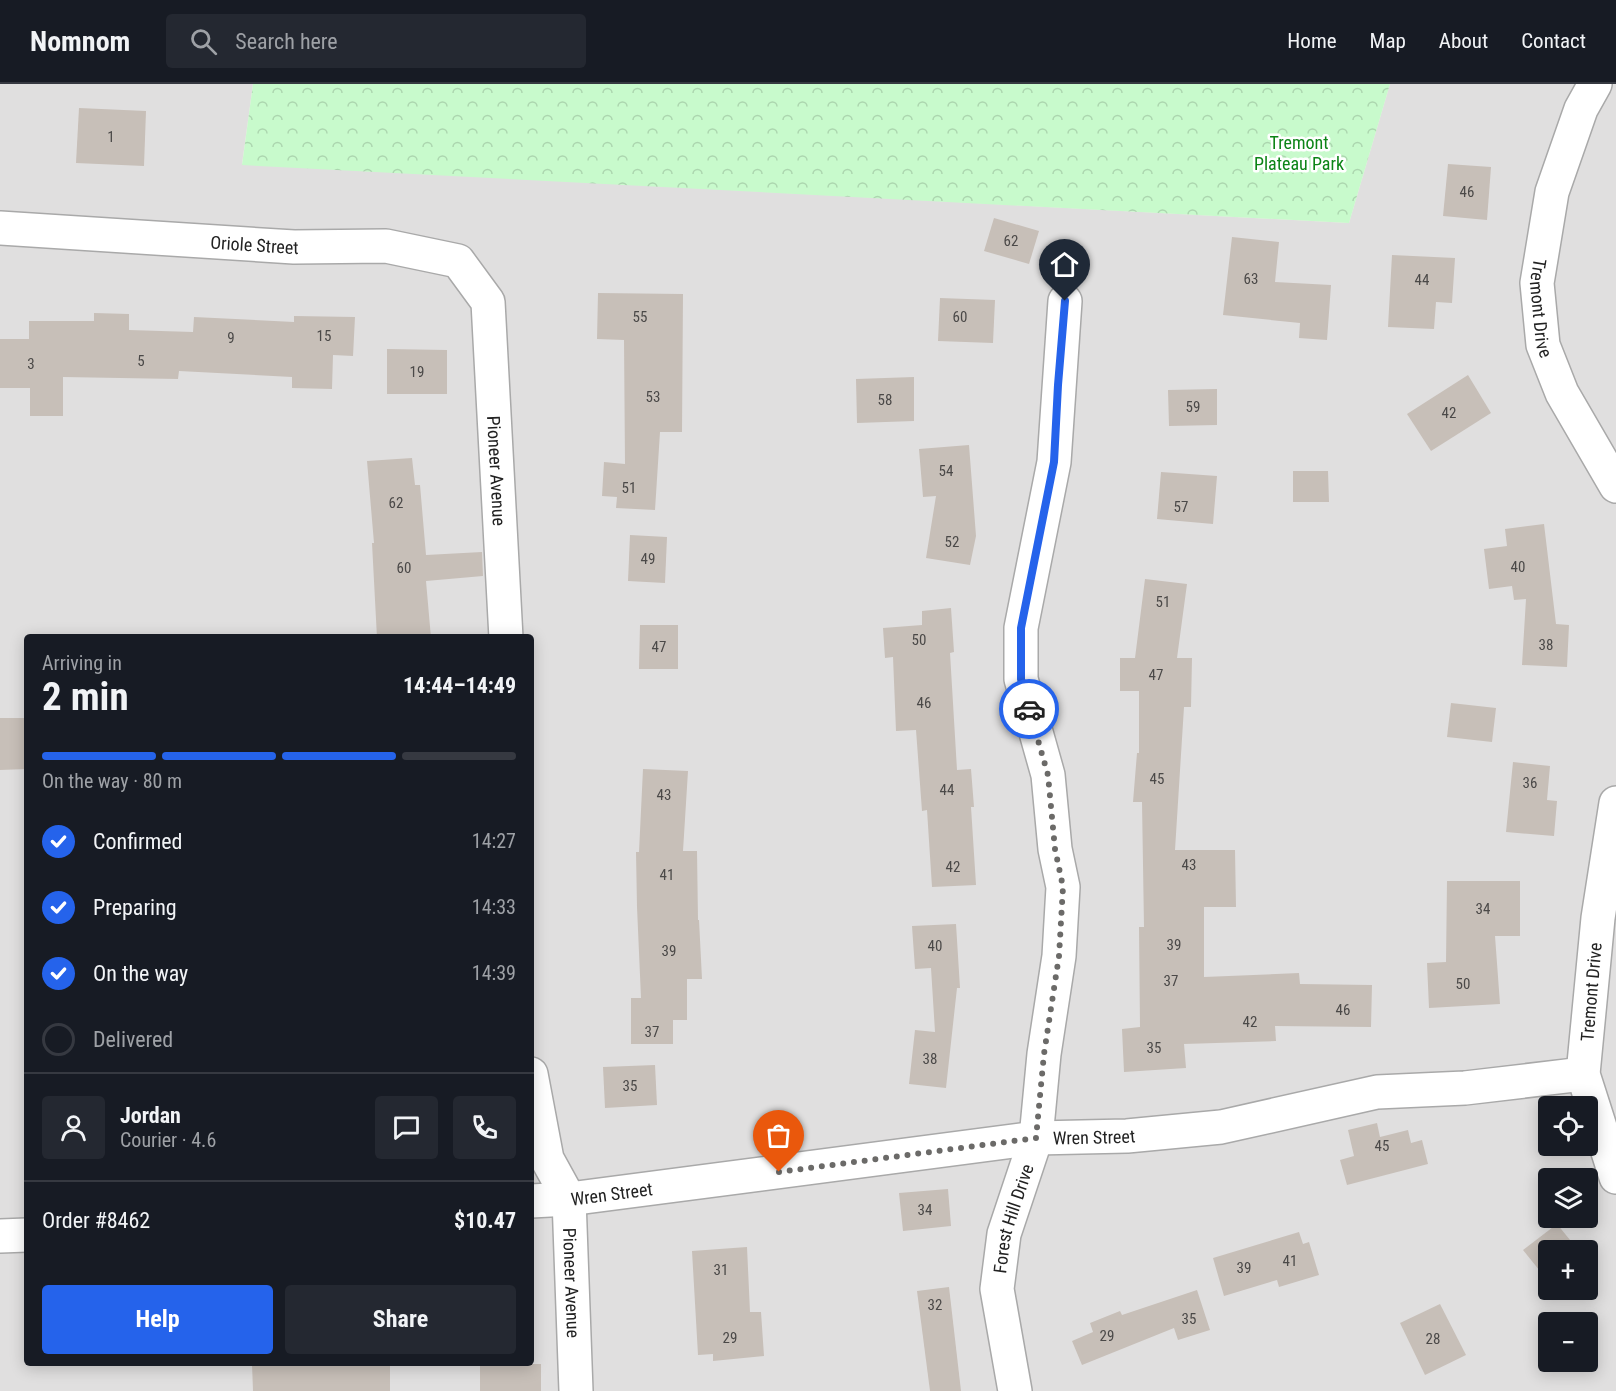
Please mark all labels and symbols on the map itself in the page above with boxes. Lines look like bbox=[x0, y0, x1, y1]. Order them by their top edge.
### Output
house number: 1 bbox=[107, 128, 115, 146]
park label: Tremont Plateau Park bbox=[1254, 132, 1344, 174]
house number: 46 bbox=[1460, 183, 1474, 201]
street label: Oriole Street bbox=[210, 231, 299, 258]
house number: 62 bbox=[1004, 232, 1018, 250]
pin bbox=[1039, 239, 1090, 301]
street label: Tremont Drive bbox=[1526, 257, 1557, 361]
house number: 63 bbox=[1244, 270, 1258, 288]
house number: 44 bbox=[1415, 271, 1429, 289]
house number: 55 bbox=[633, 308, 647, 326]
house number: 60 bbox=[953, 308, 967, 326]
house number: 15 bbox=[317, 327, 331, 345]
house number: 9 bbox=[227, 329, 235, 347]
house number: 5 bbox=[137, 352, 145, 370]
house number: 3 bbox=[27, 355, 35, 373]
house number: 19 bbox=[410, 363, 424, 381]
house number: 53 bbox=[646, 388, 660, 406]
house number: 58 bbox=[878, 391, 892, 409]
house number: 59 bbox=[1186, 398, 1200, 416]
house number: 42 bbox=[1442, 404, 1456, 422]
street label: Pioneer Avenue bbox=[484, 415, 510, 526]
house number: 54 bbox=[939, 462, 953, 480]
house number: 51 bbox=[622, 479, 636, 497]
house number: 62 bbox=[389, 494, 403, 512]
house number: 57 bbox=[1174, 498, 1188, 516]
house number: 52 bbox=[945, 533, 959, 551]
house number: 49 bbox=[641, 550, 655, 568]
house number: 40 bbox=[1511, 558, 1525, 576]
house number: 60 bbox=[397, 559, 411, 577]
house number: 51 bbox=[1156, 593, 1170, 611]
house number: 50 bbox=[912, 631, 926, 649]
house number: 38 bbox=[1539, 636, 1553, 654]
house number: 47 bbox=[652, 638, 666, 656]
house number: 47 bbox=[1149, 666, 1163, 684]
courier bbox=[999, 679, 1059, 739]
house number: 46 bbox=[917, 694, 931, 712]
house number: 45 bbox=[1150, 770, 1164, 788]
house number: 36 bbox=[1523, 774, 1537, 792]
house number: 44 bbox=[940, 781, 954, 799]
house number: 43 bbox=[657, 786, 671, 804]
house number: 43 bbox=[1182, 856, 1196, 874]
house number: 42 bbox=[946, 858, 960, 876]
house number: 41 bbox=[660, 866, 674, 884]
house number: 34 bbox=[1476, 900, 1490, 918]
house number: 39 bbox=[1167, 936, 1181, 954]
house number: 40 bbox=[928, 937, 942, 955]
house number: 39 bbox=[662, 942, 676, 960]
street label: Tremont Drive bbox=[1576, 942, 1606, 1042]
house number: 37 bbox=[1164, 972, 1178, 990]
house number: 50 bbox=[1456, 975, 1470, 993]
house number: 46 bbox=[1336, 1001, 1350, 1019]
house number: 42 bbox=[1243, 1013, 1257, 1031]
house number: 37 bbox=[645, 1023, 659, 1041]
house number: 35 bbox=[1147, 1039, 1161, 1057]
house number: 38 bbox=[923, 1050, 937, 1068]
house number: 35 bbox=[623, 1077, 637, 1095]
pin bbox=[753, 1110, 804, 1172]
street label: Wren Street bbox=[1053, 1125, 1136, 1148]
house number: 45 bbox=[1375, 1137, 1389, 1155]
street label: Forest Hill Drive bbox=[989, 1161, 1037, 1274]
street label: Wren Street bbox=[569, 1178, 654, 1209]
house number: 34 bbox=[918, 1201, 932, 1219]
street label: Pioneer Avenue bbox=[560, 1227, 585, 1338]
house number: 41 bbox=[1283, 1252, 1297, 1270]
house number: 39 bbox=[1237, 1259, 1251, 1277]
house number: 31 bbox=[714, 1261, 728, 1279]
house number: 32 bbox=[928, 1296, 942, 1314]
house number: 35 bbox=[1182, 1310, 1196, 1328]
house number: 29 bbox=[1100, 1327, 1114, 1345]
house number: 29 bbox=[723, 1329, 737, 1347]
house number: 28 bbox=[1426, 1330, 1440, 1348]

